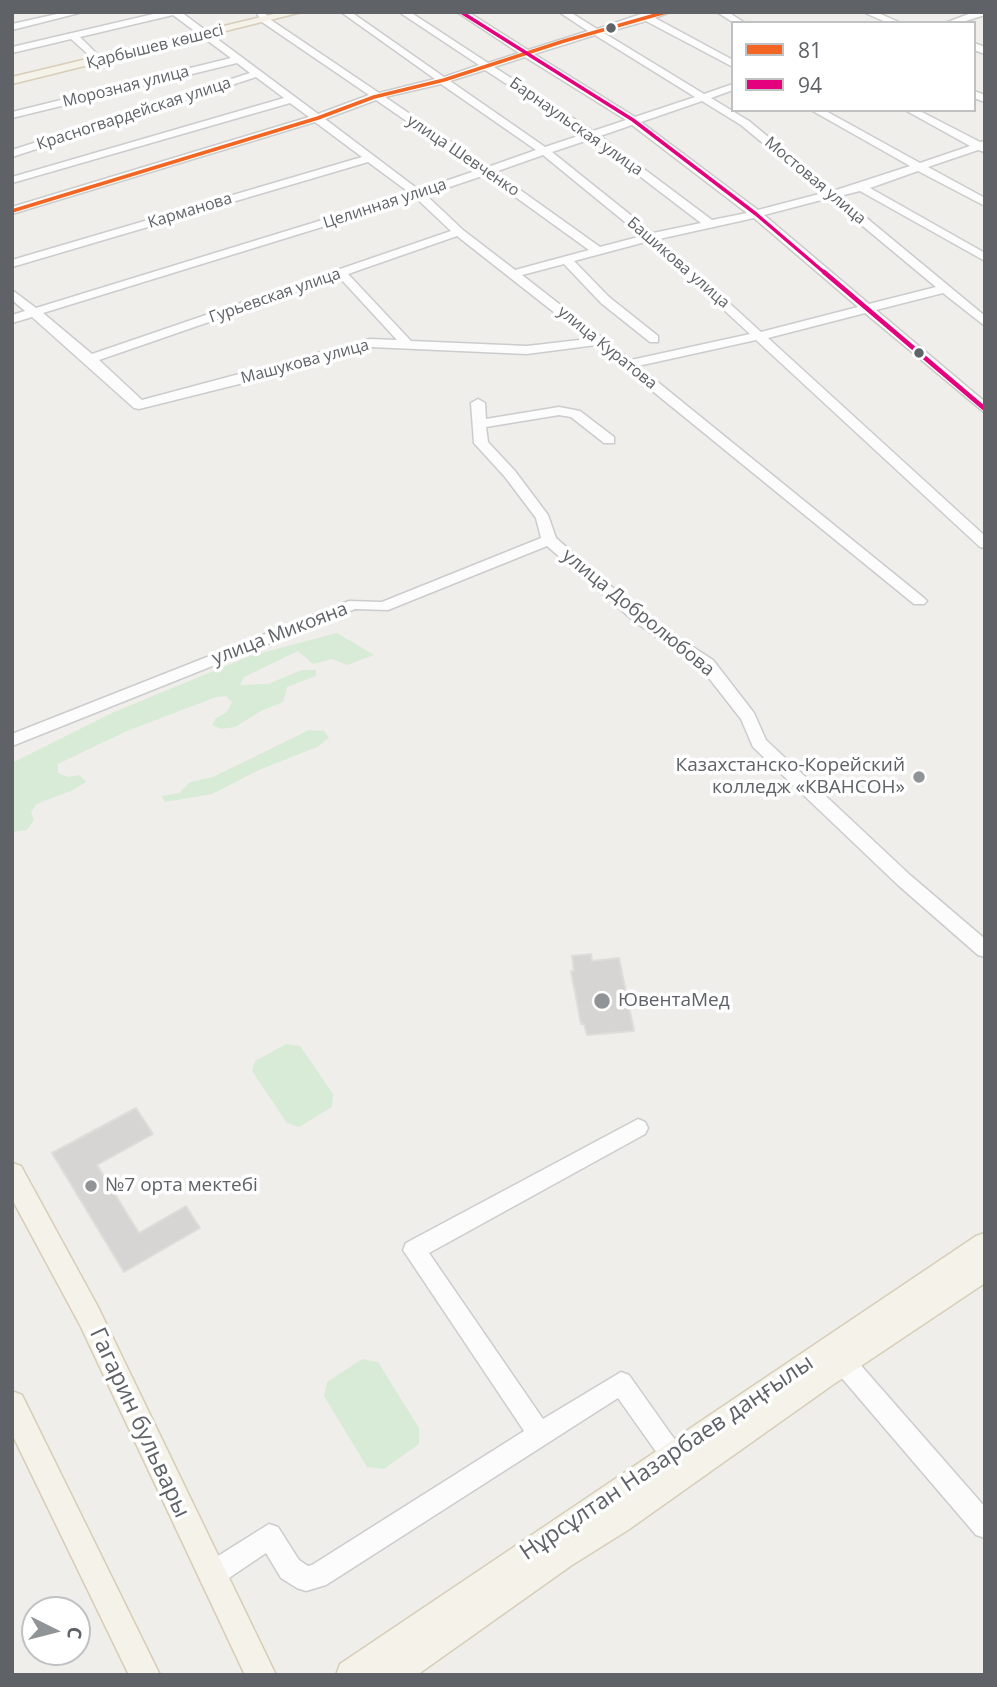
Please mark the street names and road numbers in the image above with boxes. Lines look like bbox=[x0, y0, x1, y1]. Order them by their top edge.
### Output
street label: Қарбышев көшесі bbox=[85, 21, 225, 73]
street label: Морозная улица bbox=[61, 62, 191, 112]
street label: Красногвардейская улица bbox=[34, 73, 234, 155]
street label: Барнаульская улица bbox=[506, 74, 646, 180]
street label: улица Шевченко bbox=[403, 111, 523, 201]
street label: Мостовая улица bbox=[760, 133, 870, 229]
street label: Целинная улица bbox=[321, 175, 449, 233]
street label: Карманова bbox=[146, 189, 234, 233]
street label: Башикова улица bbox=[623, 213, 733, 313]
street label: Гурьевская улица bbox=[207, 264, 343, 328]
street label: улица Куратова bbox=[554, 302, 660, 394]
street label: Машукова улица bbox=[239, 336, 371, 388]
street label: улица Добролюбова bbox=[557, 545, 719, 681]
street label: улица Микояна bbox=[209, 598, 351, 670]
street label: Гагарин бульвары bbox=[83, 1324, 195, 1522]
street label: Нұрсұлтан Назарбаев даңғылы bbox=[515, 1349, 819, 1567]

